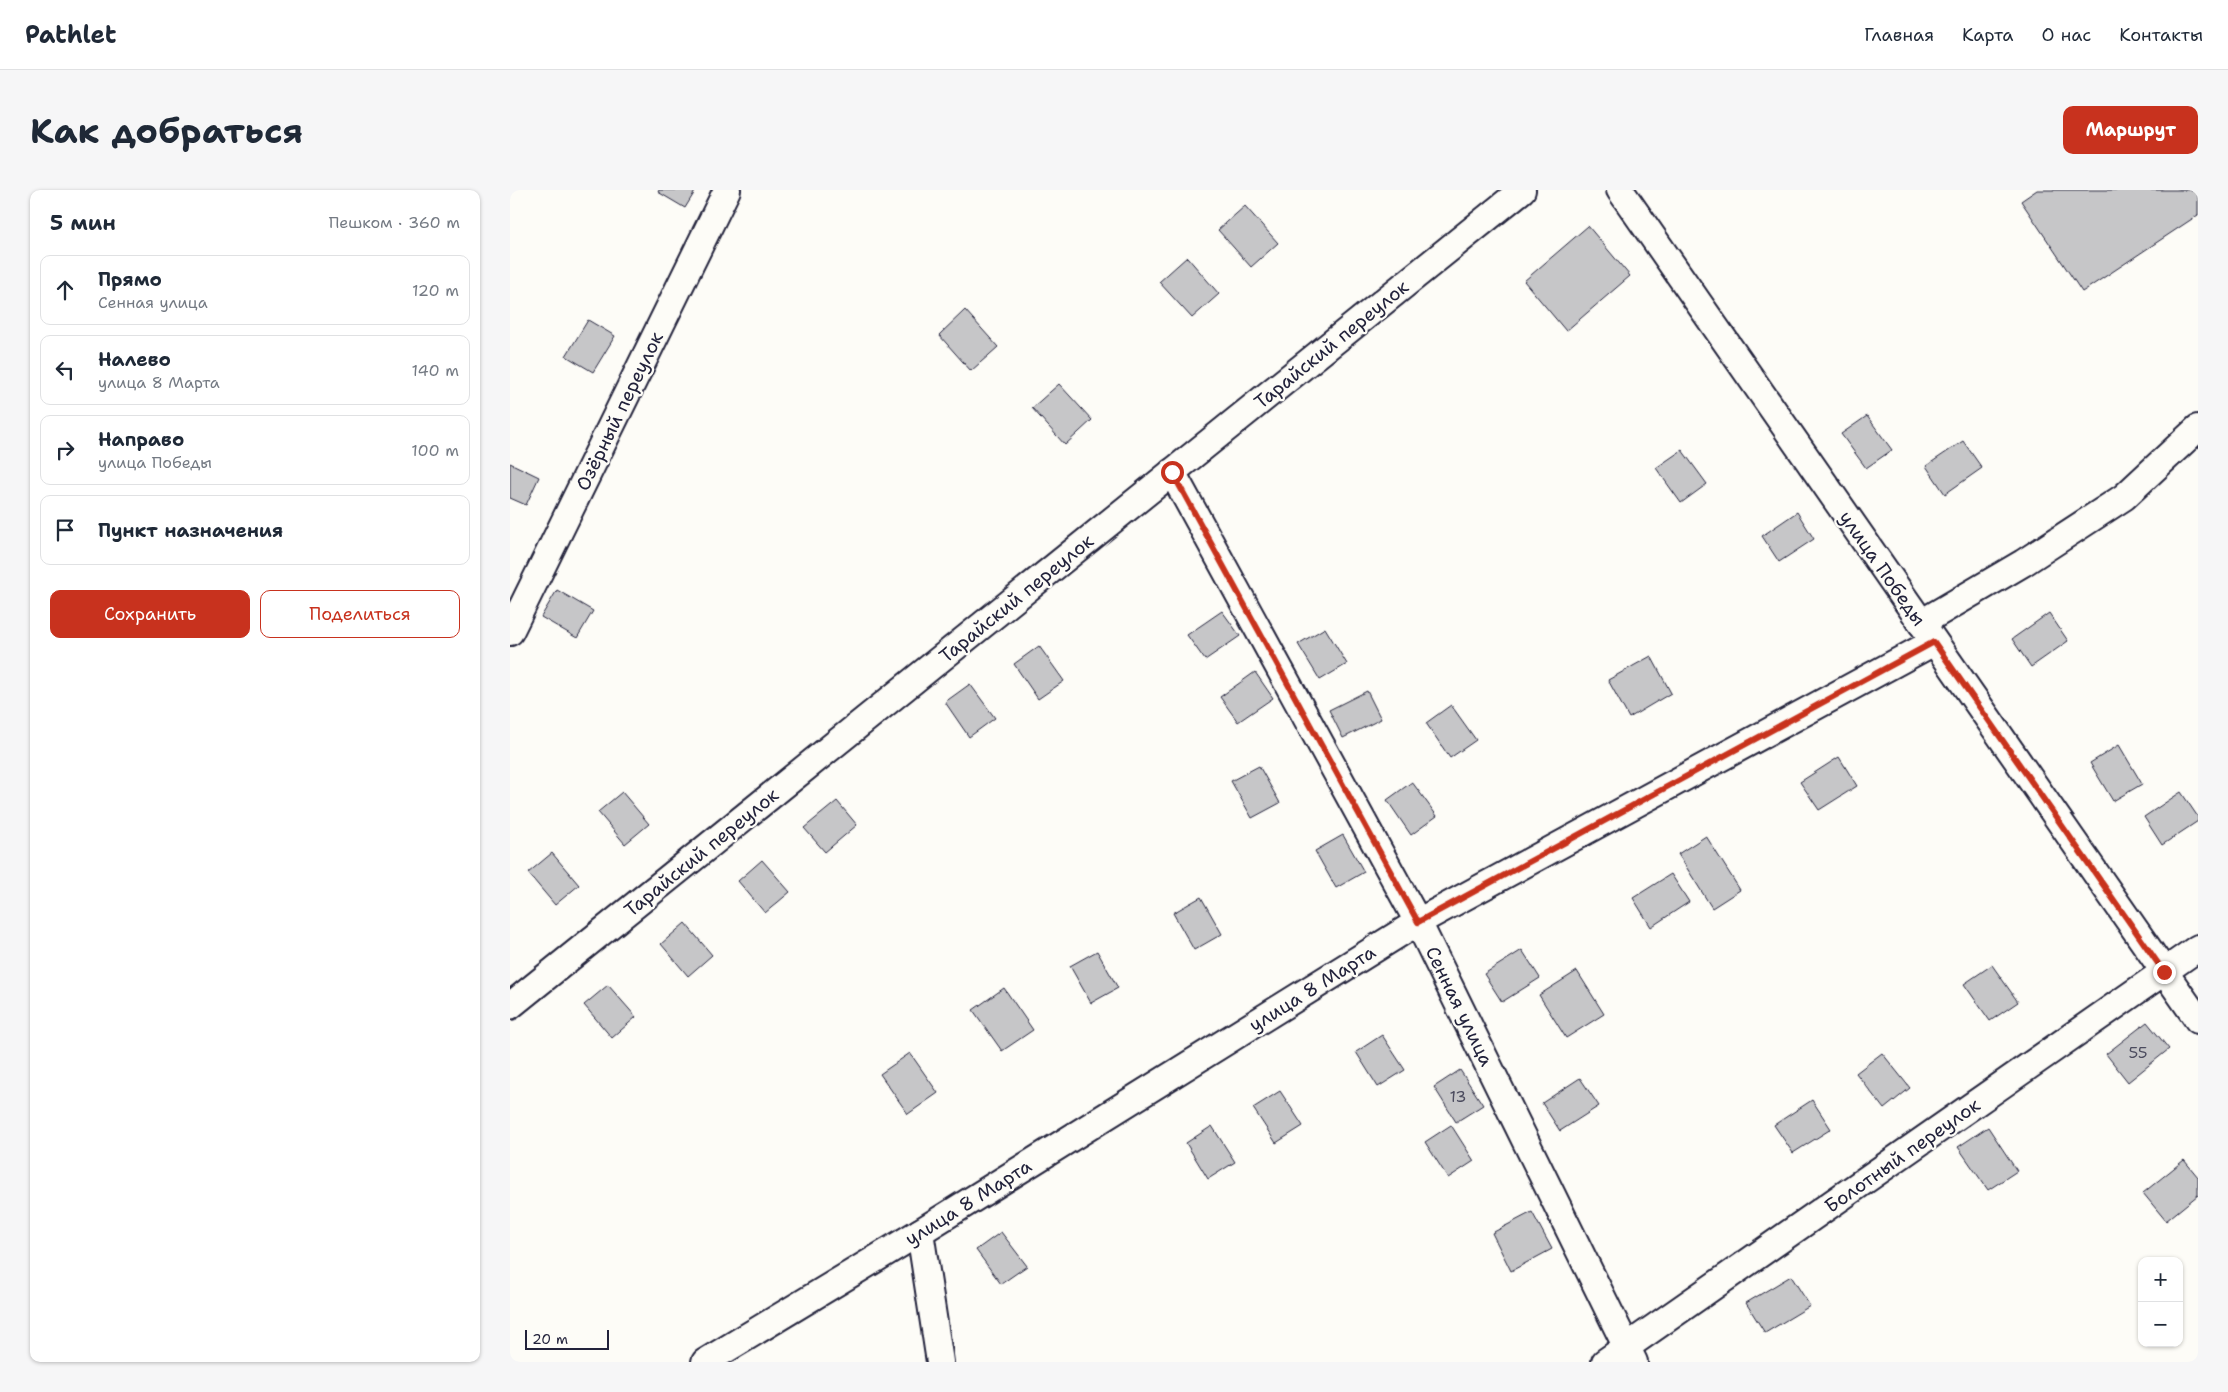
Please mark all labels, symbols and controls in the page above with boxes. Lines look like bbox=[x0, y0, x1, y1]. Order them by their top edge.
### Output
text: Pathlet bbox=[25, 19, 116, 51]
text: Главная bbox=[1864, 23, 1934, 47]
text: Карта bbox=[1962, 23, 2014, 47]
text: О нас bbox=[2042, 23, 2091, 47]
text: Контакты bbox=[2119, 23, 2203, 47]
button: Маршрут bbox=[2063, 106, 2198, 154]
text: Как добраться bbox=[30, 107, 303, 154]
text: 5 мин bbox=[50, 209, 116, 237]
text: Пешком · 360 m bbox=[329, 212, 460, 233]
text: Прямо bbox=[98, 267, 162, 292]
street label: Тарайский переулок bbox=[1249, 274, 1414, 414]
icon: ahead bbox=[51, 276, 79, 304]
text: 120 m bbox=[412, 280, 459, 301]
text: Сенная улица bbox=[98, 292, 208, 313]
street label: Озёрный переулок bbox=[570, 328, 669, 495]
text: Налево bbox=[98, 347, 171, 372]
icon: left bbox=[51, 356, 79, 384]
text: 140 m bbox=[412, 360, 459, 381]
text: улица 8 Марта bbox=[98, 372, 220, 393]
text: Направо bbox=[98, 427, 184, 452]
icon: right bbox=[51, 436, 79, 464]
text: 100 m bbox=[411, 440, 459, 461]
text: улица Победы bbox=[98, 452, 212, 473]
route start bbox=[1161, 461, 1184, 484]
street label: улица Победы bbox=[1834, 506, 1932, 631]
icon: arrive bbox=[51, 516, 79, 544]
text: Пункт назначения bbox=[98, 518, 283, 543]
street label: Тарайский переулок bbox=[934, 528, 1099, 668]
button: Сохранить bbox=[50, 590, 250, 638]
button: Поделиться bbox=[260, 590, 460, 638]
street label: Тарайский переулок bbox=[619, 782, 784, 922]
street label: улица 8 Марта bbox=[1244, 939, 1380, 1037]
street label: Сенная улица bbox=[1420, 942, 1499, 1070]
route end bbox=[2153, 961, 2176, 984]
house number: 55 bbox=[2128, 1042, 2148, 1063]
house number: 13 bbox=[1449, 1086, 1467, 1107]
street label: Болотный переулок bbox=[1820, 1092, 1985, 1218]
street label: улица 8 Марта bbox=[900, 1153, 1036, 1251]
map controls bbox=[2138, 1257, 2183, 1347]
button: + bbox=[2138, 1257, 2183, 1302]
button: − bbox=[2138, 1302, 2183, 1347]
scale bar bbox=[525, 1327, 609, 1350]
text: 20 m bbox=[532, 1330, 568, 1348]

